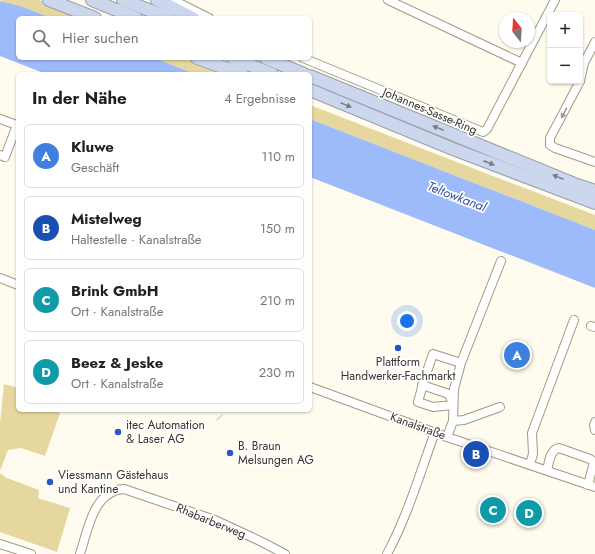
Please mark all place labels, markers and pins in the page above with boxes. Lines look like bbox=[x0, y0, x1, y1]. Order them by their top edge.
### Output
pin: A bbox=[504, 340, 530, 370]
marker: Plattform Handwerker-Fachmarkt bbox=[393, 343, 403, 353]
place label: Plattform Handwerker-Fachmarkt bbox=[341, 353, 455, 385]
place label: itec Automation & Laser AG bbox=[126, 416, 205, 448]
marker: itec Automation & Laser AG bbox=[113, 427, 123, 437]
place label: B. Braun Melsungen AG bbox=[238, 437, 314, 469]
pin: B bbox=[463, 439, 489, 469]
marker: B. Braun Melsungen AG bbox=[225, 448, 235, 458]
place label: Viessmann Gästehaus und Kantine bbox=[58, 466, 169, 498]
marker: Viessmann Gästehaus und Kantine bbox=[45, 477, 55, 487]
pin: C bbox=[480, 495, 506, 525]
pin: D bbox=[516, 498, 542, 528]

